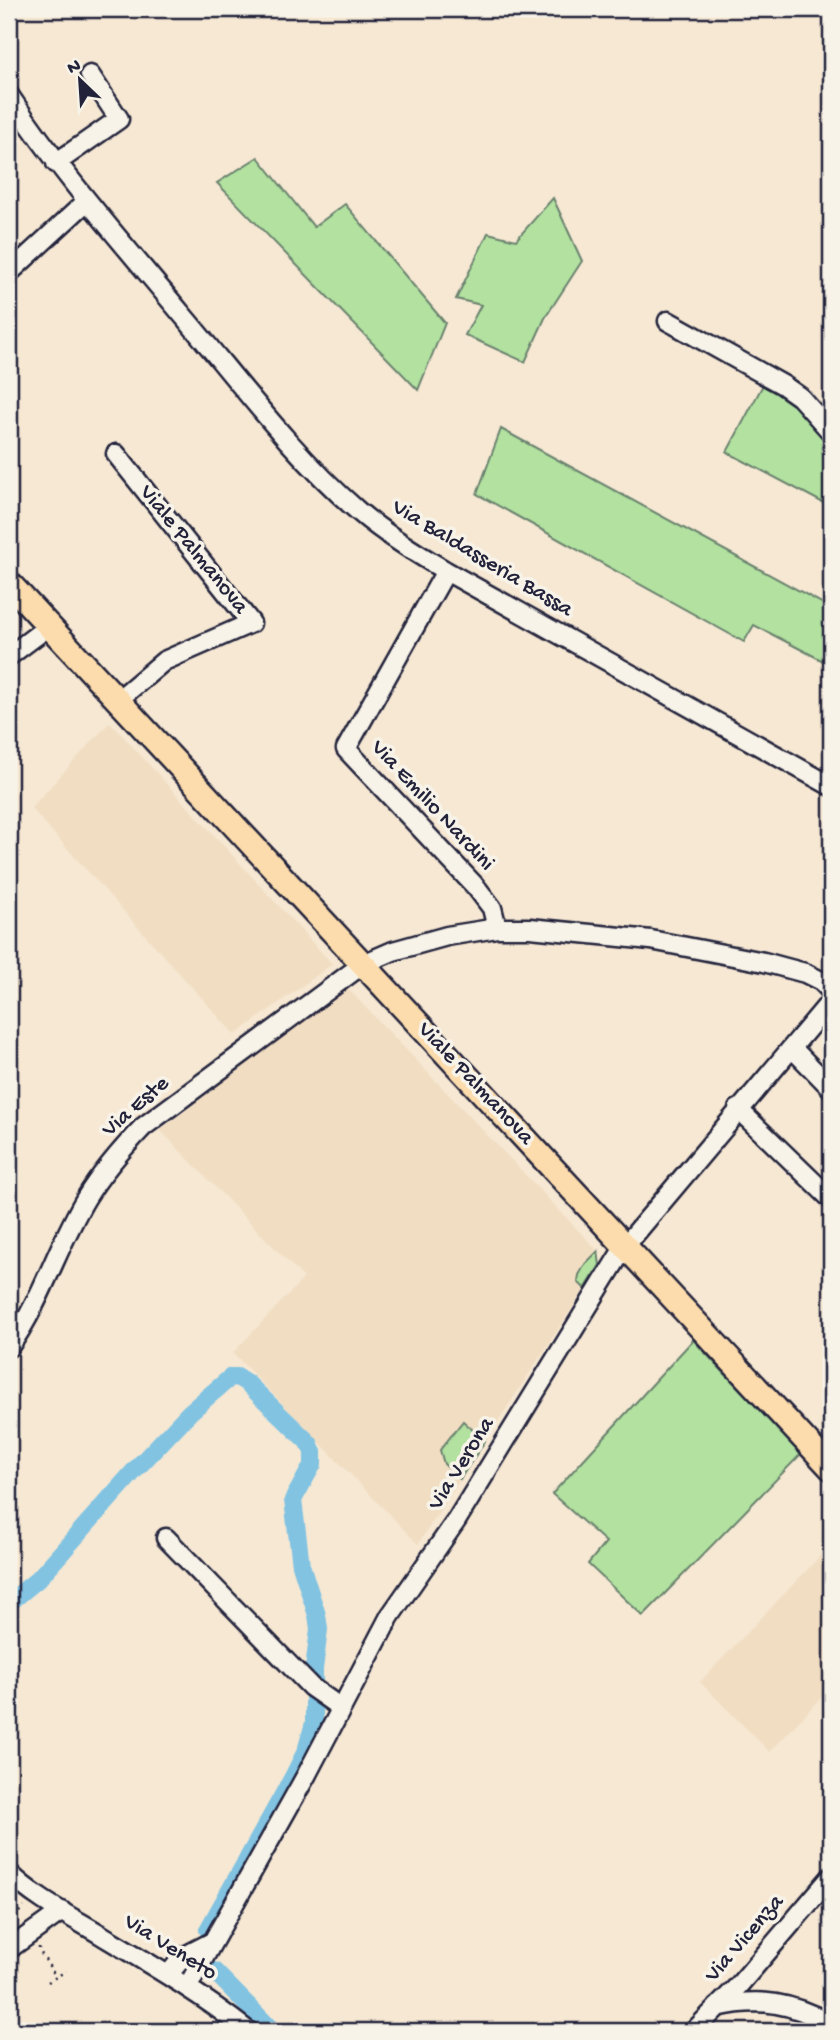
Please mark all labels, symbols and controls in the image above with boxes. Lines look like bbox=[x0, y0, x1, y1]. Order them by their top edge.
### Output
north arrow bbox=[46, 46, 116, 116]
text: N bbox=[64, 55, 85, 81]
street label: Viale Palmanova bbox=[132, 479, 254, 621]
street label: Via Baldasseria Bassa bbox=[386, 494, 578, 624]
street label: Via Emilio Nardini bbox=[364, 734, 500, 877]
street label: Viale Palmanova bbox=[410, 1016, 540, 1152]
street label: Via Este bbox=[96, 1070, 176, 1144]
street label: Via Verona bbox=[422, 1412, 502, 1516]
street label: Via Vicenza bbox=[699, 1889, 791, 1989]
street label: Via Veneto bbox=[118, 1908, 222, 1987]

